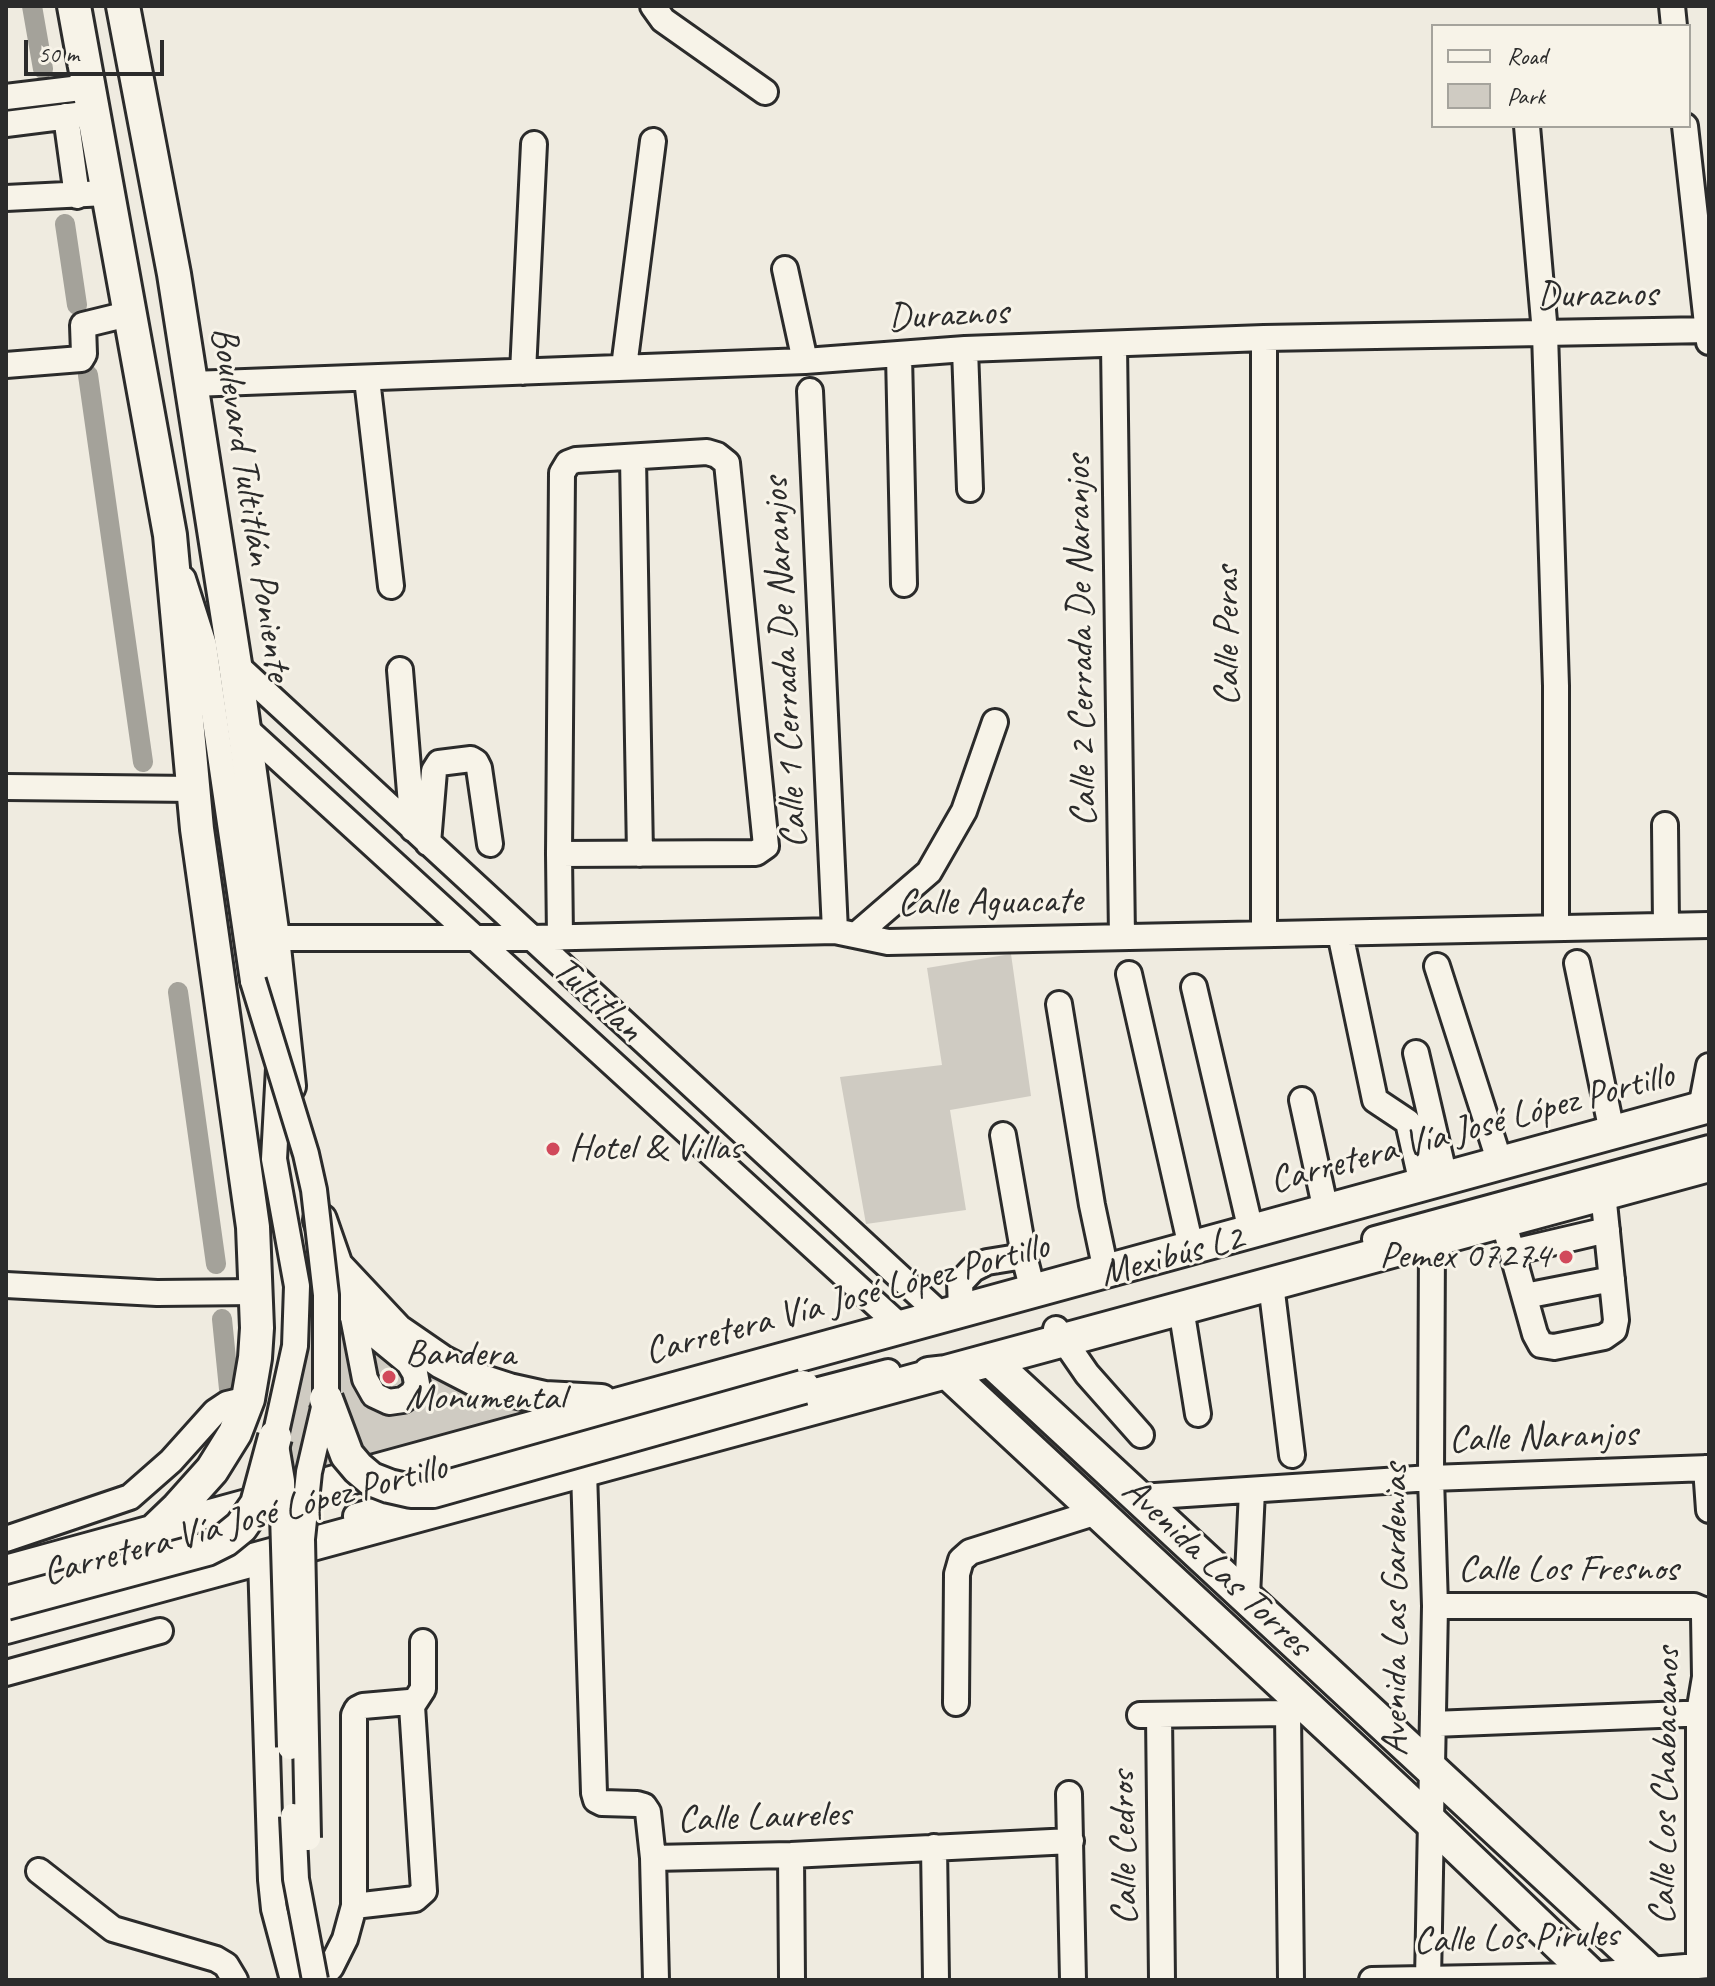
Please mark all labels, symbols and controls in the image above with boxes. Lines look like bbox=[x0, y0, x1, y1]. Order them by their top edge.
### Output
scale bar bbox=[28, 24, 168, 74]
legend bbox=[1431, 24, 1691, 128]
text: 50 m bbox=[38, 39, 79, 69]
text: Road bbox=[1507, 41, 1547, 71]
text: Park bbox=[1507, 81, 1545, 111]
street label: Duraznos bbox=[1536, 272, 1658, 320]
street label: Duraznos bbox=[887, 290, 1009, 342]
street label: Boulevard Tultitlán Poniente bbox=[199, 324, 301, 684]
street label: Calle 2 Cerrada De Naranjos bbox=[1056, 455, 1108, 827]
street label: Calle 1 Cerrada De Naranjos bbox=[754, 476, 818, 850]
street label: Calle Peras bbox=[1205, 566, 1251, 706]
street label: Calle Aguacate bbox=[897, 879, 1083, 927]
street label: Tultitlan bbox=[542, 948, 652, 1052]
street label: Carretera Vía José López Portillo bbox=[1265, 1053, 1679, 1205]
place label: Hotel & Villas bbox=[569, 1126, 742, 1172]
marker: Hotel & Villas bbox=[544, 1140, 562, 1158]
street label: Mexibús L2 bbox=[1096, 1216, 1248, 1298]
street label: Carretera Vía José López Portillo bbox=[640, 1224, 1054, 1376]
place label: Pemex 07274 bbox=[1379, 1234, 1550, 1280]
marker: Pemex 07274 bbox=[1557, 1248, 1575, 1266]
place label: Bandera Monumental bbox=[405, 1332, 565, 1422]
marker: Bandera Monumental bbox=[380, 1368, 398, 1386]
street label: Calle Naranjos bbox=[1448, 1412, 1638, 1464]
street label: Carretera Vía José López Portillo bbox=[38, 1445, 452, 1597]
street label: Avenida Las Gardenias bbox=[1373, 1464, 1419, 1756]
street label: Avenida Las Torres bbox=[1112, 1469, 1320, 1667]
street label: Calle Los Fresnos bbox=[1458, 1547, 1678, 1593]
street label: Calle Los Chabacanos bbox=[1641, 1647, 1691, 1925]
street label: Calle Cedros bbox=[1101, 1771, 1149, 1925]
street label: Calle Laureles bbox=[676, 1792, 852, 1844]
street label: Calle Los Pirules bbox=[1413, 1913, 1619, 1965]

